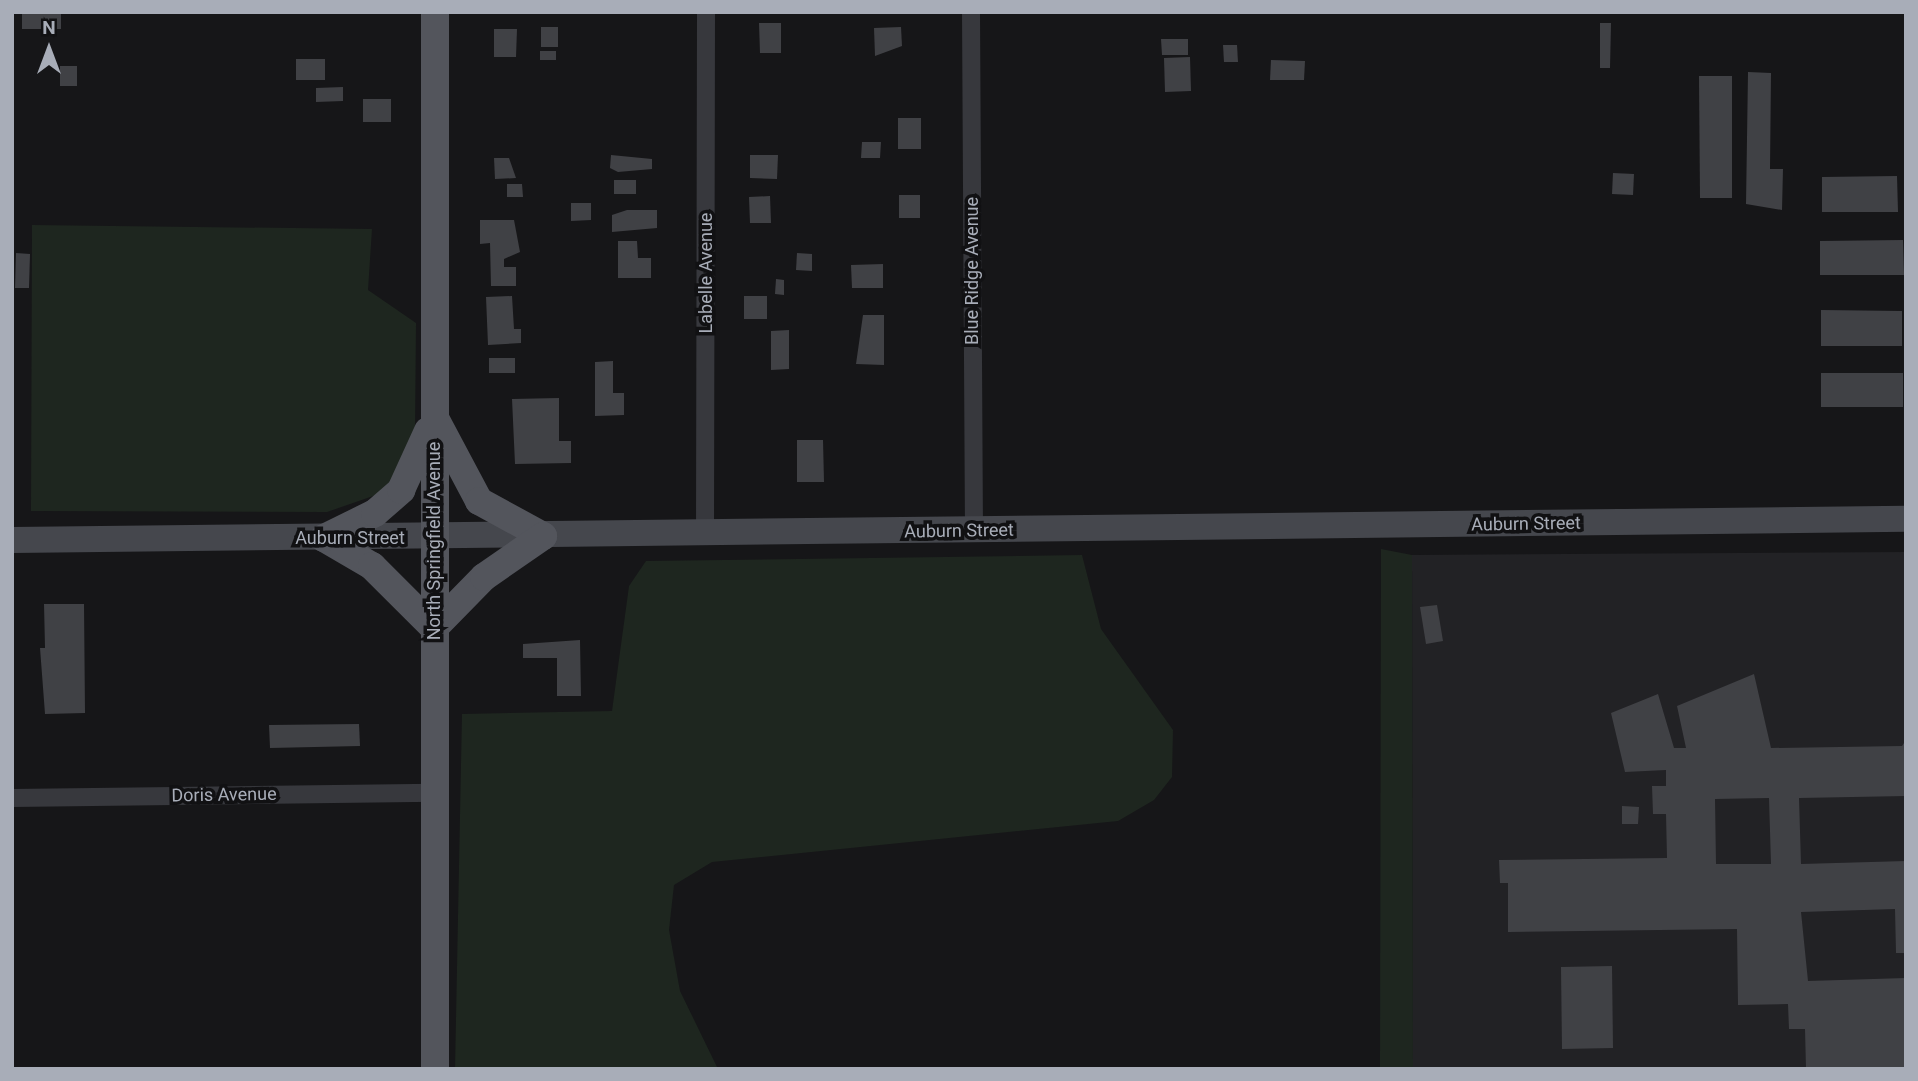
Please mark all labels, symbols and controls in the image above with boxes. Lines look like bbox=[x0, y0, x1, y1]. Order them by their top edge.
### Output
north arrow bbox=[14, 14, 84, 84]
text: N bbox=[42, 16, 56, 39]
street label: Blue Ridge Avenue bbox=[961, 197, 983, 345]
street label: Labelle Avenue bbox=[695, 213, 717, 333]
street label: North Springfield Avenue bbox=[423, 442, 445, 640]
street label: Auburn Street bbox=[1471, 512, 1581, 536]
street label: Auburn Street bbox=[904, 519, 1014, 543]
street label: Auburn Street bbox=[295, 527, 405, 549]
street label: Doris Avenue bbox=[171, 783, 277, 807]

